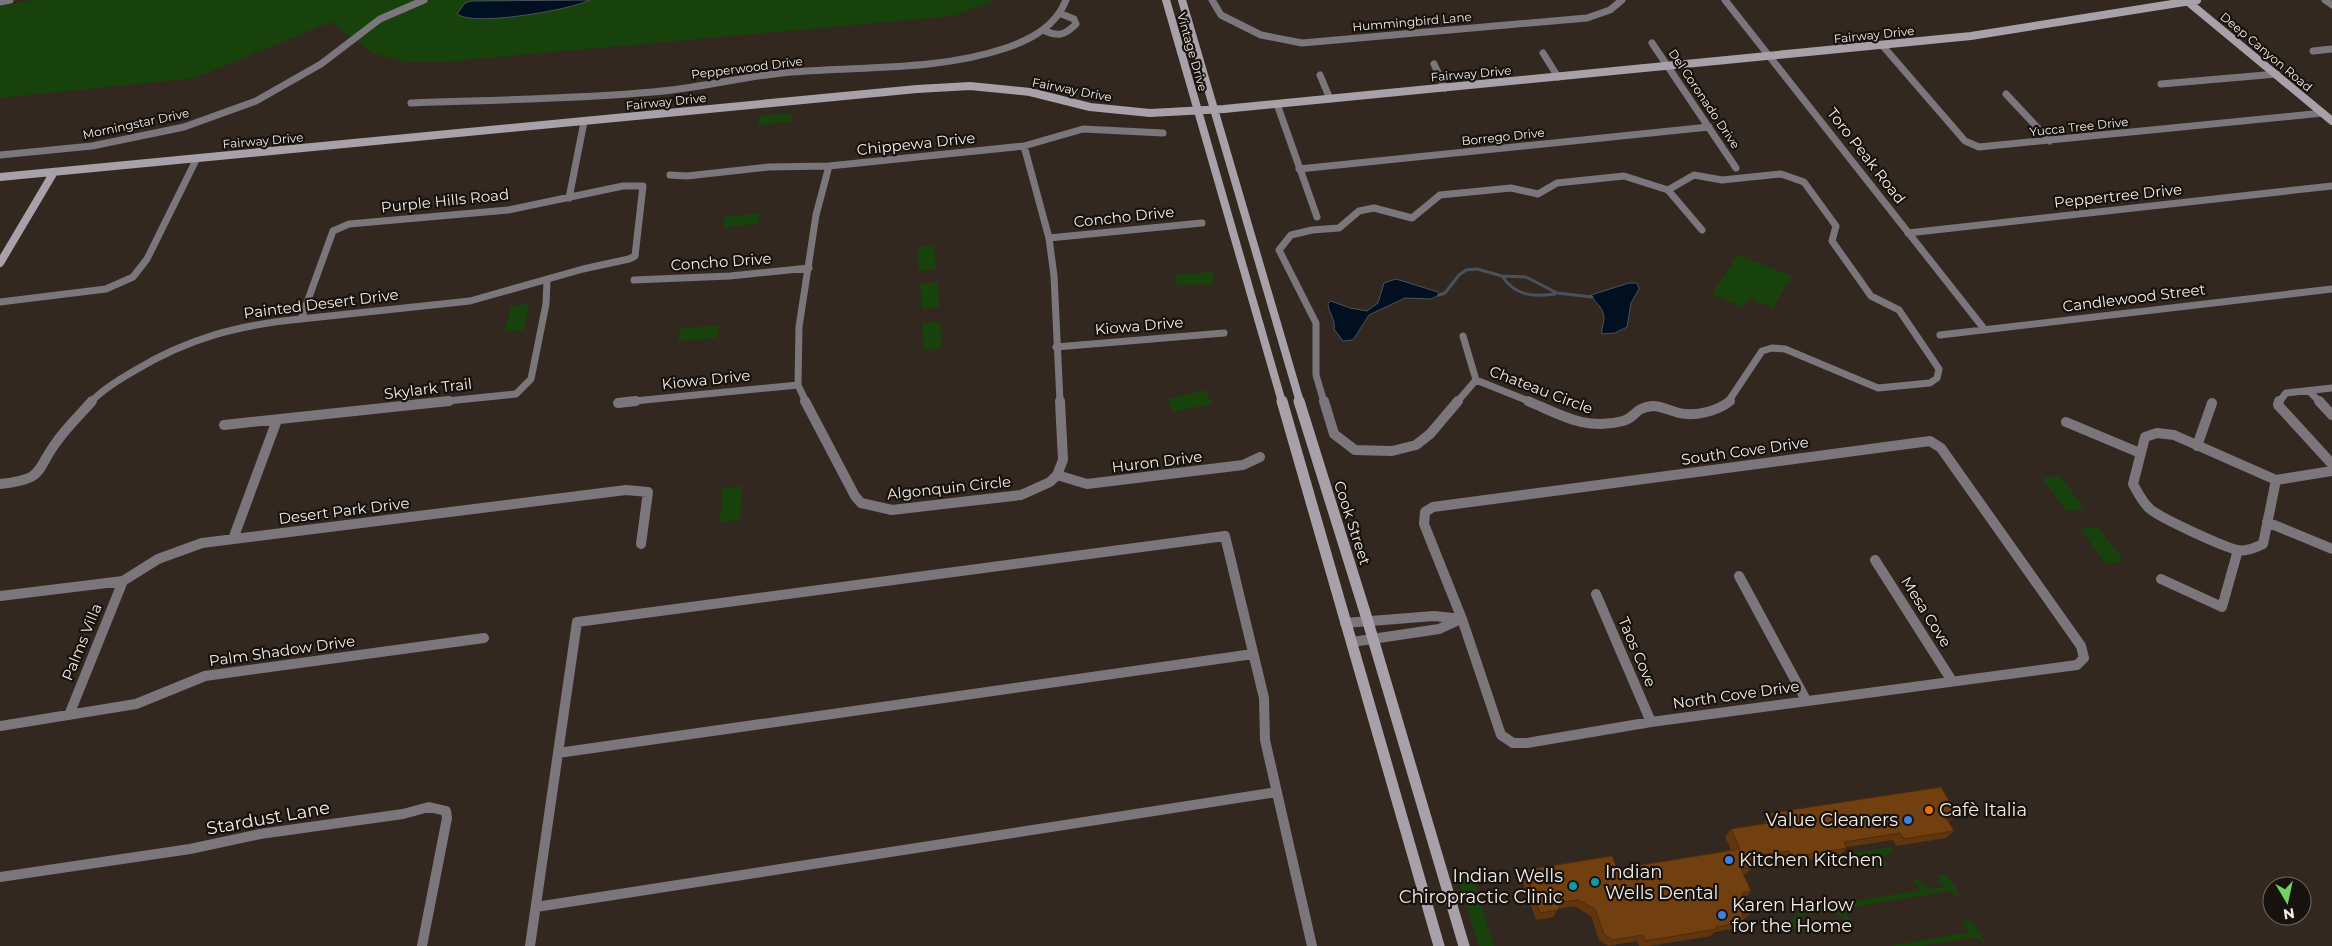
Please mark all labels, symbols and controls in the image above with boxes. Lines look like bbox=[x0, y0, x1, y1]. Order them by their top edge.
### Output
street label: Hummingbird Lane bbox=[1352, 9, 1472, 34]
street label: Deep Canyon Road bbox=[2217, 9, 2315, 94]
street label: Vintage Drive bbox=[1174, 11, 1211, 93]
street label: Fairway Drive bbox=[1833, 23, 1915, 46]
street label: Del Coronado Drive bbox=[1666, 46, 1743, 151]
street label: Pepperwood Drive bbox=[690, 53, 804, 82]
street label: Fairway Drive bbox=[1430, 63, 1512, 84]
street label: Fairway Drive bbox=[1031, 74, 1113, 105]
street label: Fairway Drive bbox=[625, 90, 707, 113]
street label: Toro Peak Road bbox=[1823, 104, 1910, 208]
street label: Morningstar Drive bbox=[81, 105, 190, 142]
street label: Yucca Tree Drive bbox=[2029, 114, 2129, 139]
street label: Borrego Drive bbox=[1461, 125, 1545, 148]
street label: Chippewa Drive bbox=[856, 128, 976, 159]
street label: Fairway Drive bbox=[222, 130, 304, 151]
street label: Peppertree Drive bbox=[2053, 179, 2183, 212]
street label: Purple Hills Road bbox=[380, 184, 510, 217]
street label: Concho Drive bbox=[1073, 202, 1175, 231]
street label: Concho Drive bbox=[670, 249, 772, 274]
street label: Candlewood Street bbox=[2061, 279, 2206, 316]
street label: Painted Desert Drive bbox=[242, 285, 399, 322]
street label: Kiowa Drive bbox=[1094, 312, 1184, 339]
street label: Chateau Circle bbox=[1487, 361, 1595, 418]
street label: Kiowa Drive bbox=[661, 365, 751, 394]
street label: Skylark Trail bbox=[383, 374, 473, 403]
street label: South Cove Drive bbox=[1680, 432, 1810, 469]
street label: Huron Drive bbox=[1111, 447, 1203, 476]
street label: Algonquin Circle bbox=[886, 472, 1012, 503]
street label: Cook Street bbox=[1330, 478, 1375, 567]
street label: Desert Park Drive bbox=[277, 493, 410, 528]
street label: Mesa Cove bbox=[1897, 573, 1956, 651]
street label: Palms Villa bbox=[57, 600, 106, 683]
street label: Taos Cove bbox=[1614, 614, 1661, 690]
street label: Palm Shadow Drive bbox=[208, 631, 356, 670]
street label: North Cove Drive bbox=[1671, 676, 1800, 713]
street label: Stardust Lane bbox=[205, 796, 332, 840]
place label: Cafè Italia bbox=[1939, 799, 2027, 821]
marker: Cafè Italia bbox=[1923, 804, 1935, 816]
place label: Value Cleaners bbox=[1765, 809, 1898, 831]
marker: Value Cleaners bbox=[1902, 814, 1914, 826]
place label: Kitchen Kitchen bbox=[1739, 849, 1883, 871]
marker: Kitchen Kitchen bbox=[1723, 854, 1735, 866]
place label: Indian Wells Dental bbox=[1605, 861, 1718, 904]
place label: Indian Wells Chiropractic Clinic bbox=[1399, 865, 1563, 908]
marker: Indian Wells Dental bbox=[1589, 876, 1601, 888]
north arrow bbox=[2262, 876, 2312, 926]
marker: Indian Wells Chiropractic Clinic bbox=[1567, 880, 1579, 892]
place label: Karen Harlow for the Home bbox=[1732, 894, 1854, 937]
text: N bbox=[2282, 904, 2296, 924]
marker: Karen Harlow for the Home bbox=[1716, 909, 1728, 921]

